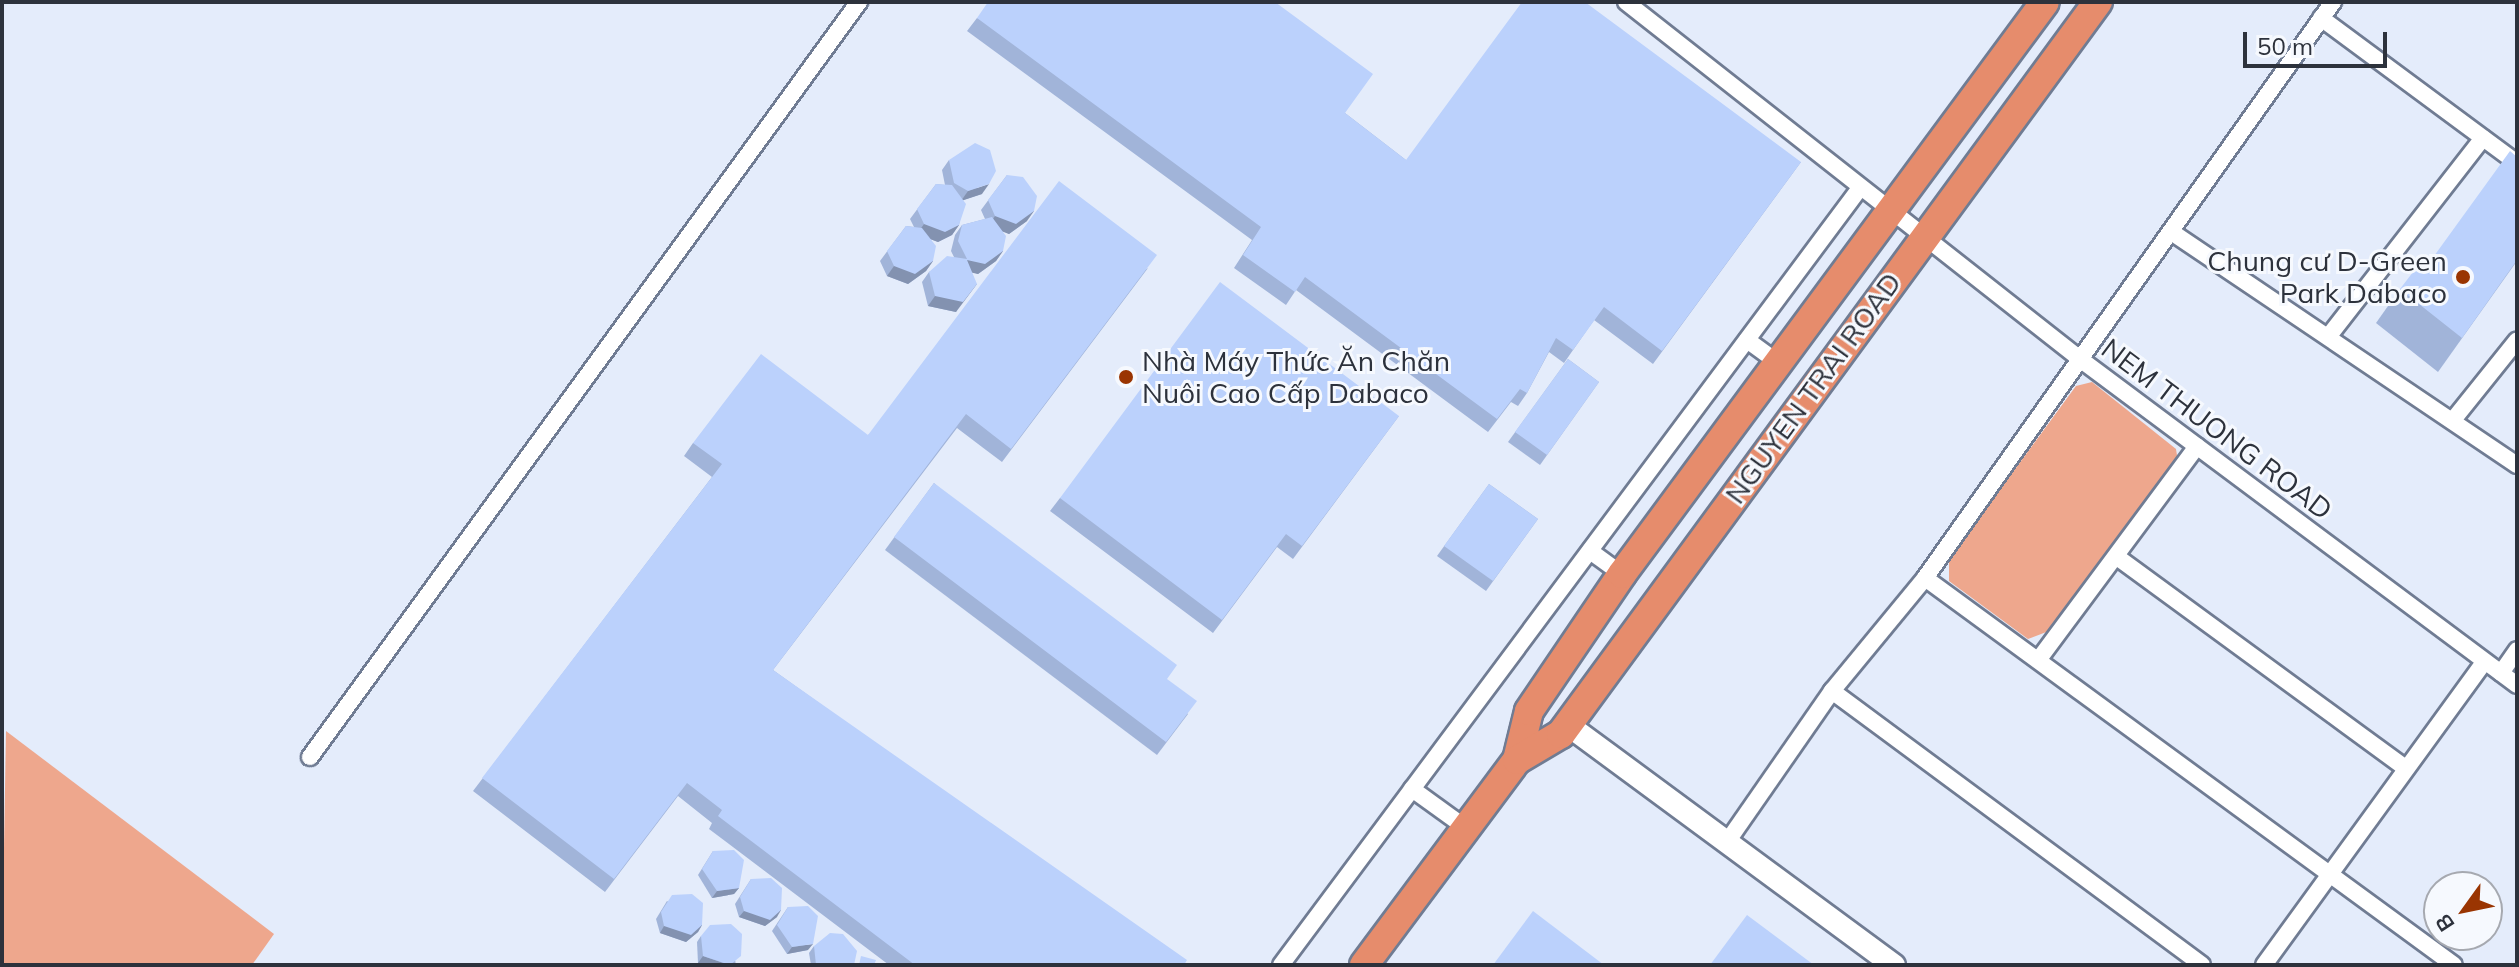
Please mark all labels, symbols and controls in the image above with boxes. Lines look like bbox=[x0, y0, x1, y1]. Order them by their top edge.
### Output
scale bar bbox=[2247, 16, 2391, 66]
text: 50 m bbox=[2257, 31, 2313, 61]
place label: Chung cư D-Green Park Dabaco bbox=[2207, 244, 2447, 310]
street label: NGUYEN TRAI ROAD bbox=[1718, 266, 1908, 510]
marker: Chung cư D-Green Park Dabaco bbox=[2454, 268, 2472, 286]
street label: NEM THUONG ROAD bbox=[2095, 331, 2339, 527]
place label: Nhà Máy Thức Ăn Chăn Nuôi Cao Cấp Dabaco bbox=[1142, 344, 1450, 410]
marker: Nhà Máy Thức Ăn Chăn Nuôi Cao Cấp Dabaco bbox=[1117, 368, 1135, 386]
north arrow bbox=[2423, 871, 2503, 951]
text: B bbox=[2429, 909, 2460, 937]

